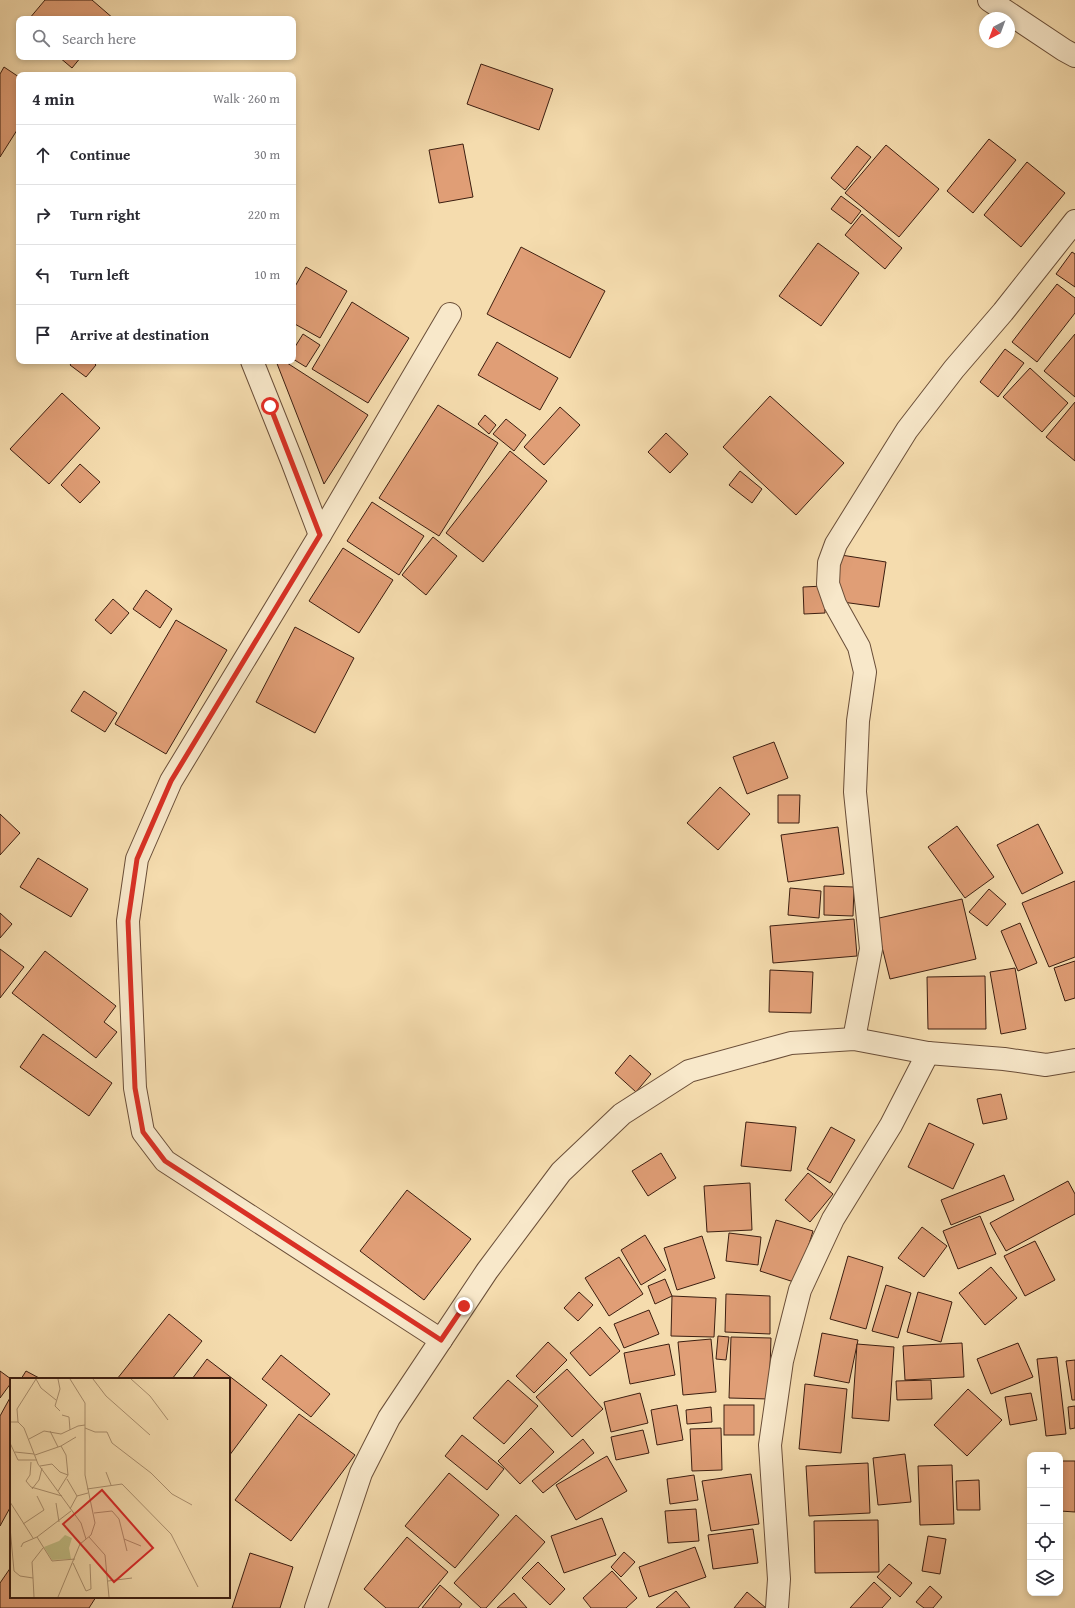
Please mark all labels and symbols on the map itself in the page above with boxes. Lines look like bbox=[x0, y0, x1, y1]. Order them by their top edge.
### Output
north arrow bbox=[979, 12, 1015, 48]
route start bbox=[261, 397, 279, 415]
route end bbox=[455, 1297, 473, 1315]
inset map bbox=[10, 1378, 230, 1598]

